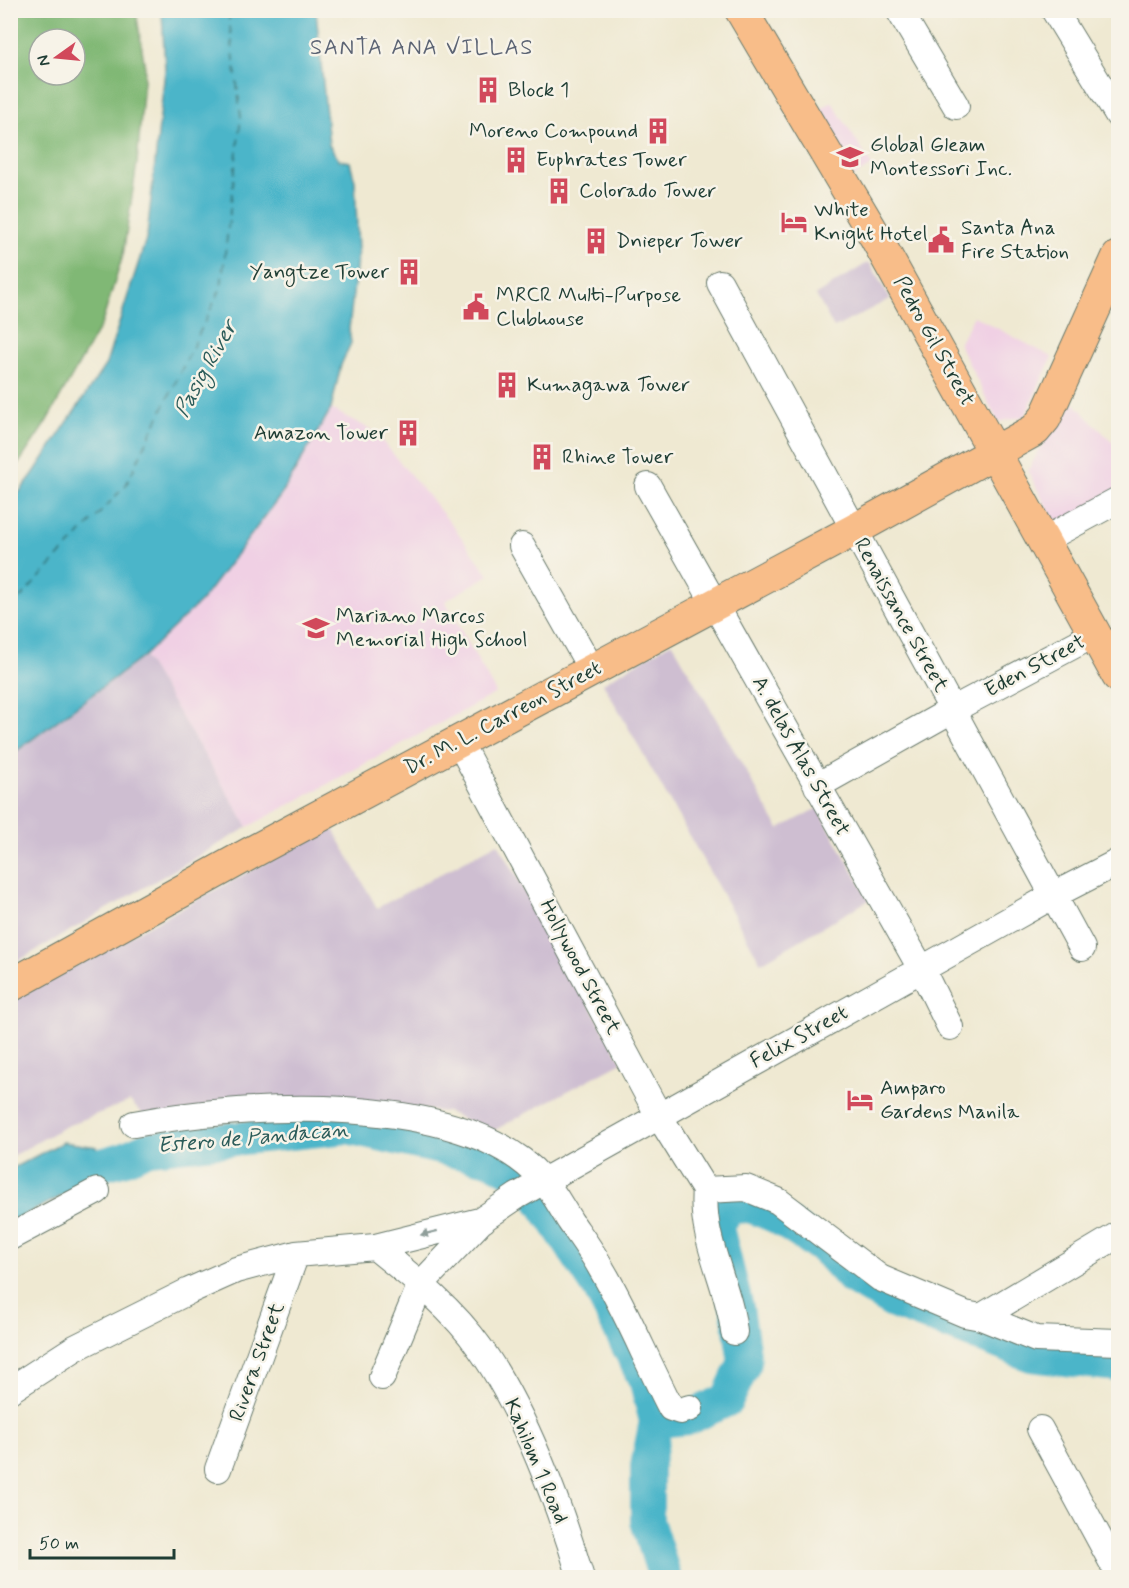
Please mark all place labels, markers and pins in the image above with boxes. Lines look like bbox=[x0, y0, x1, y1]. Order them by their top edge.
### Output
building icon: Block 1 bbox=[473, 75, 503, 105]
place label: Block 1 bbox=[508, 76, 569, 104]
building icon: Moreno Compound bbox=[643, 116, 673, 146]
place label: Moreno Compound bbox=[469, 117, 638, 145]
place label: Global Gleam Montessori Inc. bbox=[870, 131, 1012, 183]
school or university icon: Global Gleam Montessori Inc. bbox=[835, 142, 865, 172]
building icon: Euphrates Tower bbox=[501, 145, 531, 175]
place label: Euphrates Tower bbox=[536, 146, 687, 174]
building icon: Colorado Tower bbox=[544, 176, 574, 206]
place label: Colorado Tower bbox=[579, 177, 717, 205]
place label: White Knight Hotel bbox=[814, 196, 928, 249]
hotel icon: White Knight Hotel bbox=[779, 207, 809, 237]
place label: Santa Ana Fire Station bbox=[961, 214, 1069, 266]
public building icon: Santa Ana Fire Station bbox=[926, 225, 956, 255]
building icon: Dnieper Tower bbox=[581, 226, 611, 256]
place label: Dnieper Tower bbox=[616, 227, 743, 255]
building icon: Yangtze Tower bbox=[394, 257, 424, 287]
place label: Yangtze Tower bbox=[249, 258, 389, 287]
place label: MRCR Multi-Purpose Clubhouse bbox=[496, 281, 681, 333]
public building icon: MRCR Multi-Purpose Clubhouse bbox=[461, 292, 491, 322]
building icon: Kumagawa Tower bbox=[492, 370, 522, 400]
place label: Kumagawa Tower bbox=[527, 371, 690, 400]
building icon: Amazon Tower bbox=[393, 418, 423, 448]
place label: Amazon Tower bbox=[254, 419, 388, 447]
building icon: Rhine Tower bbox=[527, 442, 557, 472]
place label: Rhine Tower bbox=[562, 443, 674, 471]
place label: Mariano Marcos Memorial High School bbox=[336, 602, 527, 655]
school or university icon: Mariano Marcos Memorial High School bbox=[301, 613, 331, 643]
place label: Amparo Gardens Manila bbox=[880, 1074, 1020, 1126]
hotel icon: Amparo Gardens Manila bbox=[845, 1085, 875, 1115]

